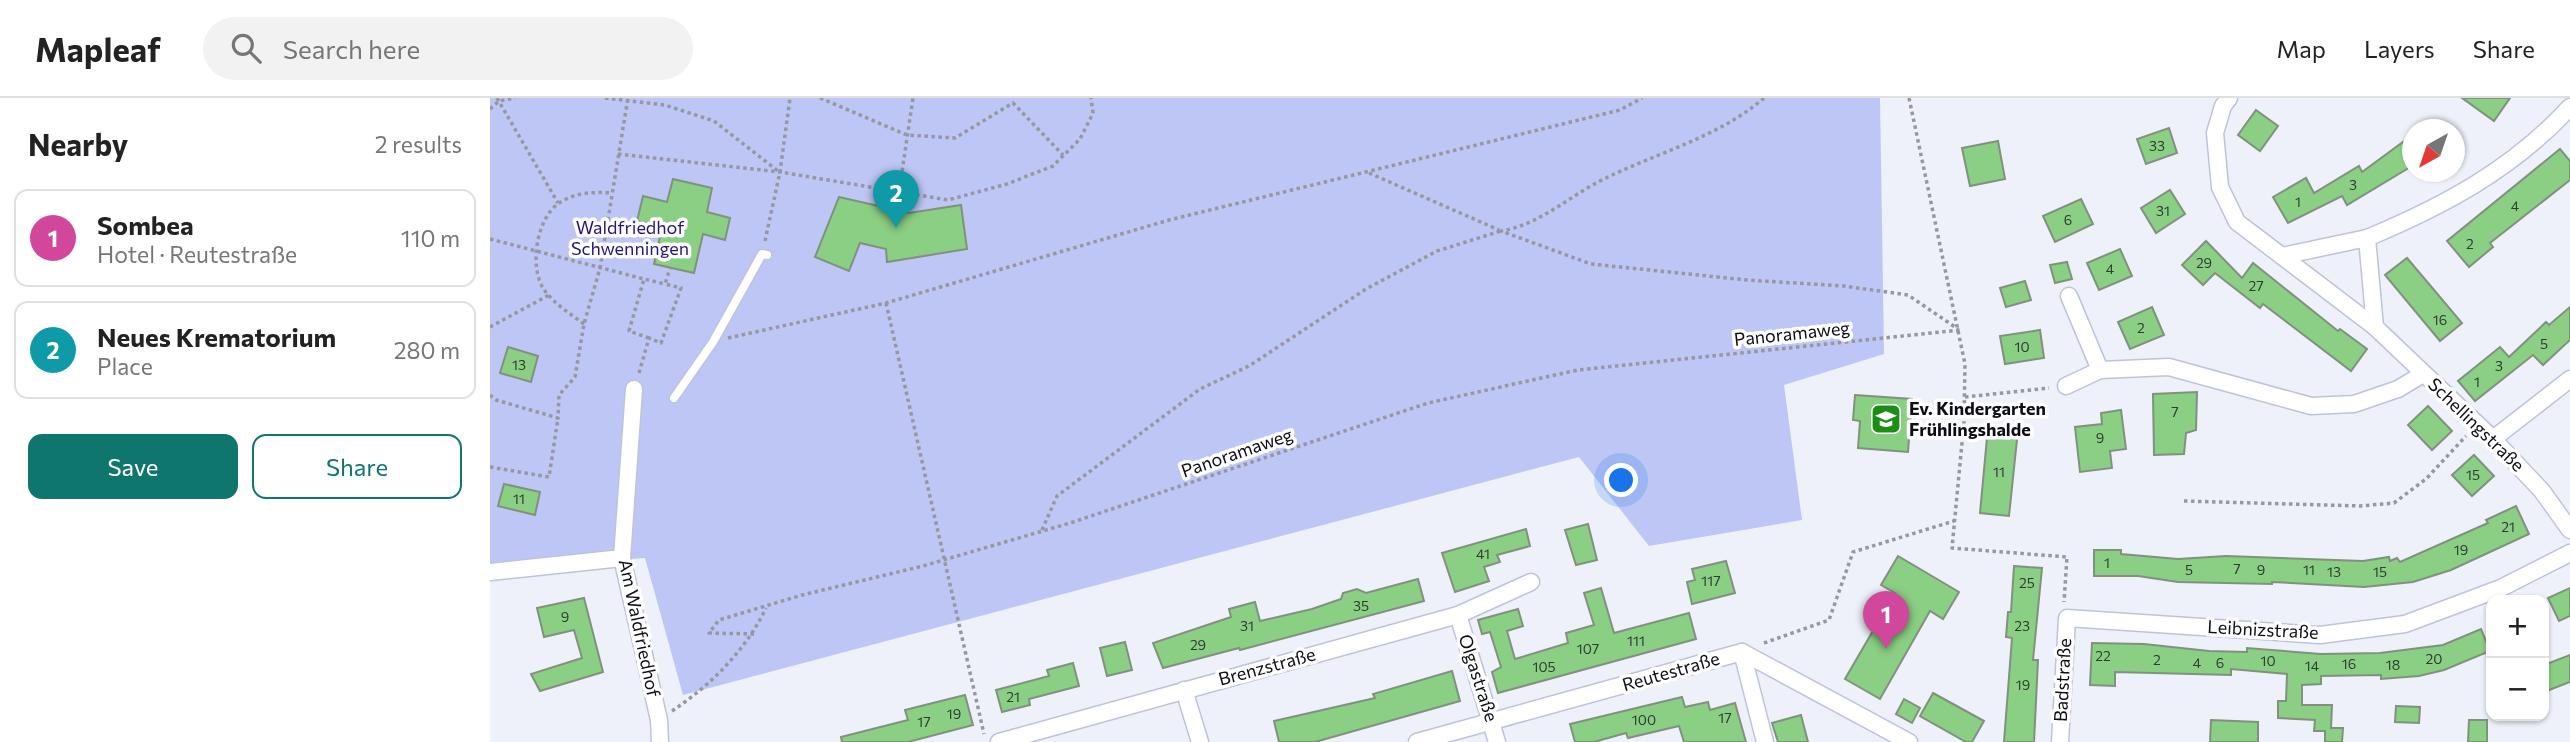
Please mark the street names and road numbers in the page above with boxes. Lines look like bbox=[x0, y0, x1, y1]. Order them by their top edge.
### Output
street label: Panoramaweg bbox=[1733, 316, 1851, 350]
street label: Schellingstraße bbox=[2424, 373, 2529, 476]
street label: Panoramaweg bbox=[1178, 423, 1296, 481]
street label: Am Waldfriedhof bbox=[615, 557, 666, 700]
street label: Leibnizstraße bbox=[2207, 615, 2319, 643]
street label: Olgastraße bbox=[1454, 631, 1503, 724]
street label: Badstraße bbox=[2049, 638, 2075, 722]
street label: Brenzstraße bbox=[1216, 643, 1318, 690]
street label: Reutestraße bbox=[1620, 647, 1722, 695]

